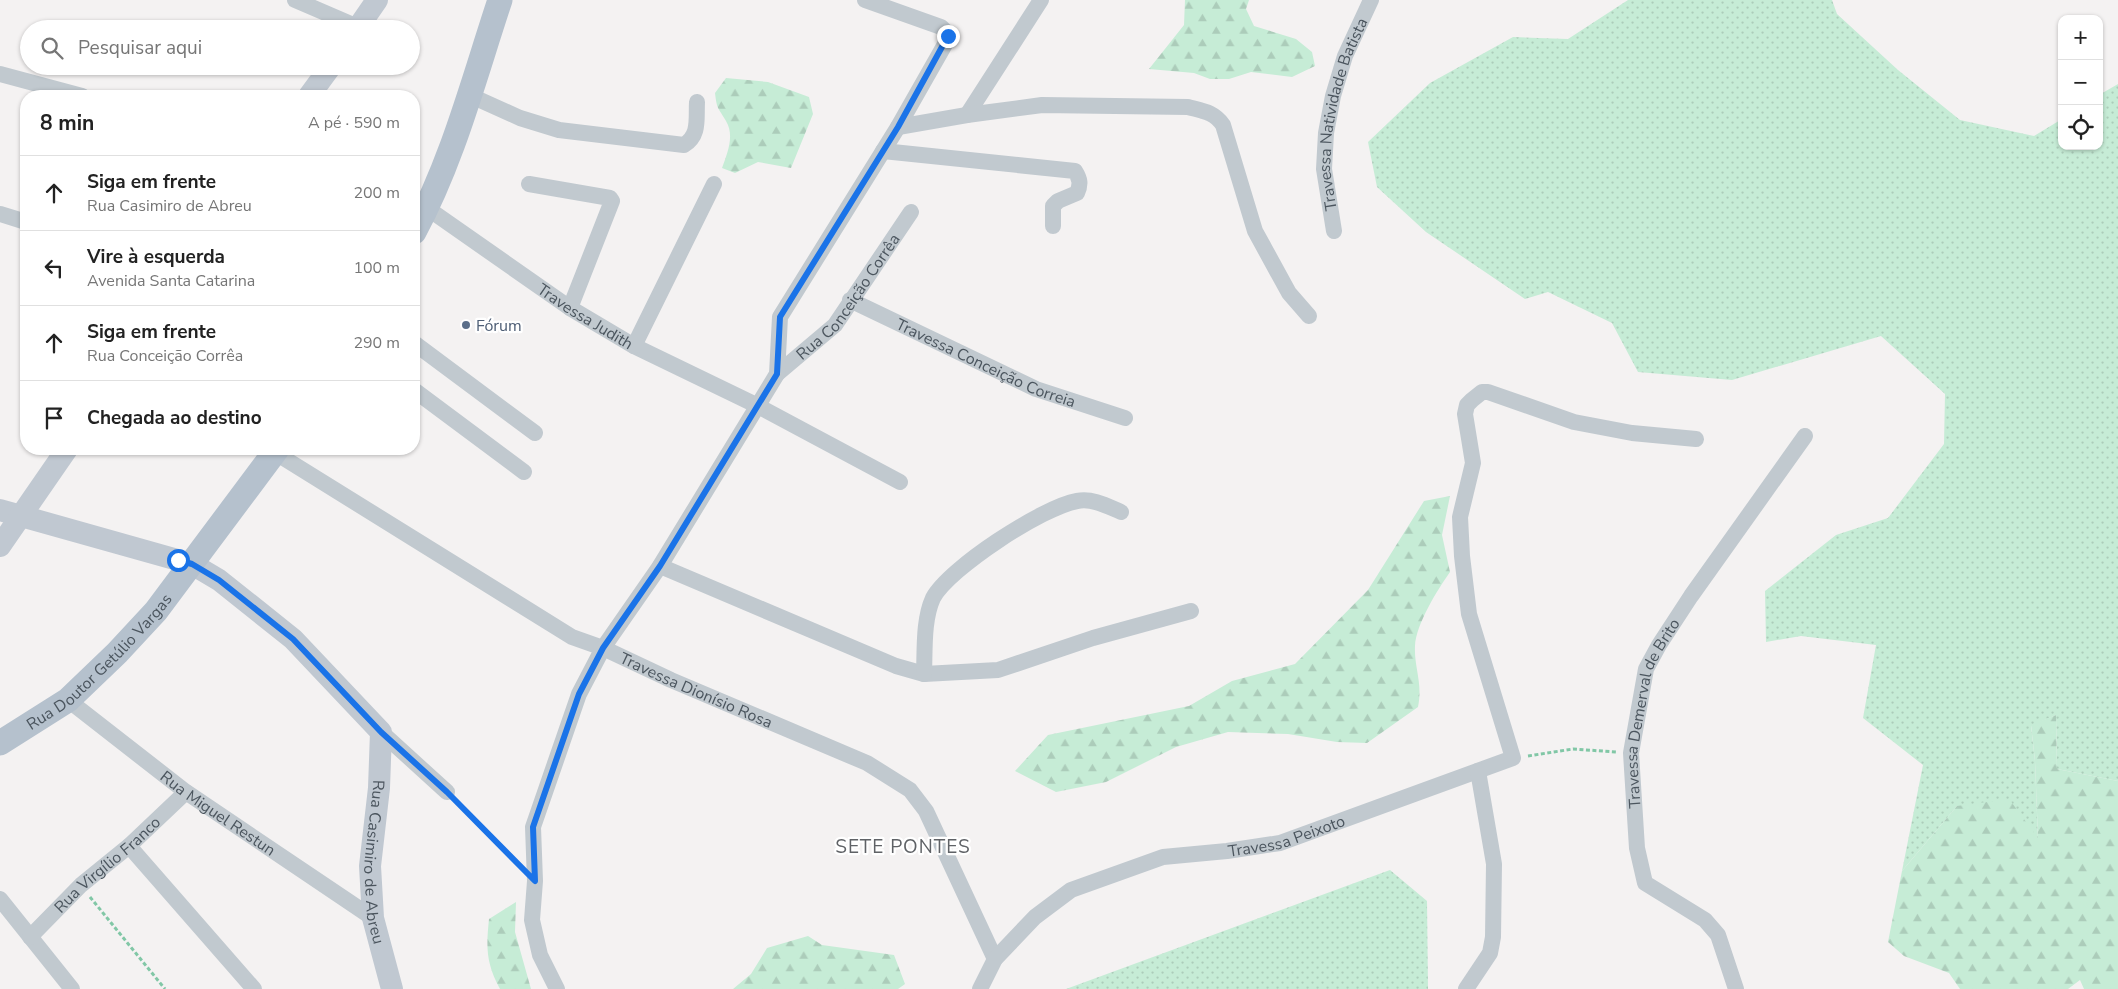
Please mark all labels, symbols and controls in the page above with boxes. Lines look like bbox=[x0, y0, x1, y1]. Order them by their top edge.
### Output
street label: Travessa Natividade Batista bbox=[1314, 14, 1373, 212]
map controls bbox=[2058, 15, 2103, 150]
button: + bbox=[2058, 15, 2103, 60]
search box bbox=[20, 20, 420, 75]
route end bbox=[937, 25, 960, 48]
icon: search bbox=[38, 34, 66, 62]
text: Pesquisar aqui bbox=[78, 35, 202, 61]
button: − bbox=[2058, 60, 2103, 105]
button: locate bbox=[2058, 105, 2103, 150]
text: 8 min bbox=[40, 109, 94, 137]
text: A pé · 590 m bbox=[308, 112, 400, 134]
text: Siga em frente bbox=[87, 169, 216, 195]
icon: ahead bbox=[40, 179, 68, 207]
text: 200 m bbox=[353, 182, 400, 204]
text: Rua Casimiro de Abreu bbox=[87, 195, 252, 217]
street label: Rua Conceição Corrêa bbox=[792, 230, 905, 365]
text: Vire à esquerda bbox=[87, 244, 225, 270]
icon: left bbox=[40, 254, 68, 282]
text: 100 m bbox=[353, 257, 400, 279]
text: Avenida Santa Catarina bbox=[87, 270, 255, 292]
street label: Travessa Judith bbox=[533, 279, 637, 355]
street label: Travessa Conceição Correia bbox=[892, 314, 1078, 413]
place label: Fórum bbox=[476, 315, 522, 337]
text: Siga em frente bbox=[87, 319, 216, 345]
marker: Fórum bbox=[460, 319, 472, 331]
icon: ahead bbox=[40, 329, 68, 357]
text: 290 m bbox=[353, 332, 400, 354]
text: Rua Conceição Corrêa bbox=[87, 345, 243, 367]
icon: arrive bbox=[40, 404, 68, 432]
text: Chegada ao destino bbox=[87, 405, 262, 431]
route start bbox=[167, 549, 190, 572]
street label: Rua Doutor Getúlio Vargas bbox=[22, 589, 177, 736]
street label: Travessa Demerval de Brito bbox=[1621, 614, 1686, 809]
street label: Travessa Dionísio Rosa bbox=[616, 648, 776, 734]
street label: Rua Miguel Restun bbox=[155, 766, 280, 861]
street label: Rua Casimiro de Abreu bbox=[358, 780, 389, 947]
street label: Travessa Peixoto bbox=[1227, 810, 1348, 863]
street label: Rua Virgílio Franco bbox=[50, 812, 166, 918]
district label: SETE PONTES bbox=[835, 834, 971, 860]

